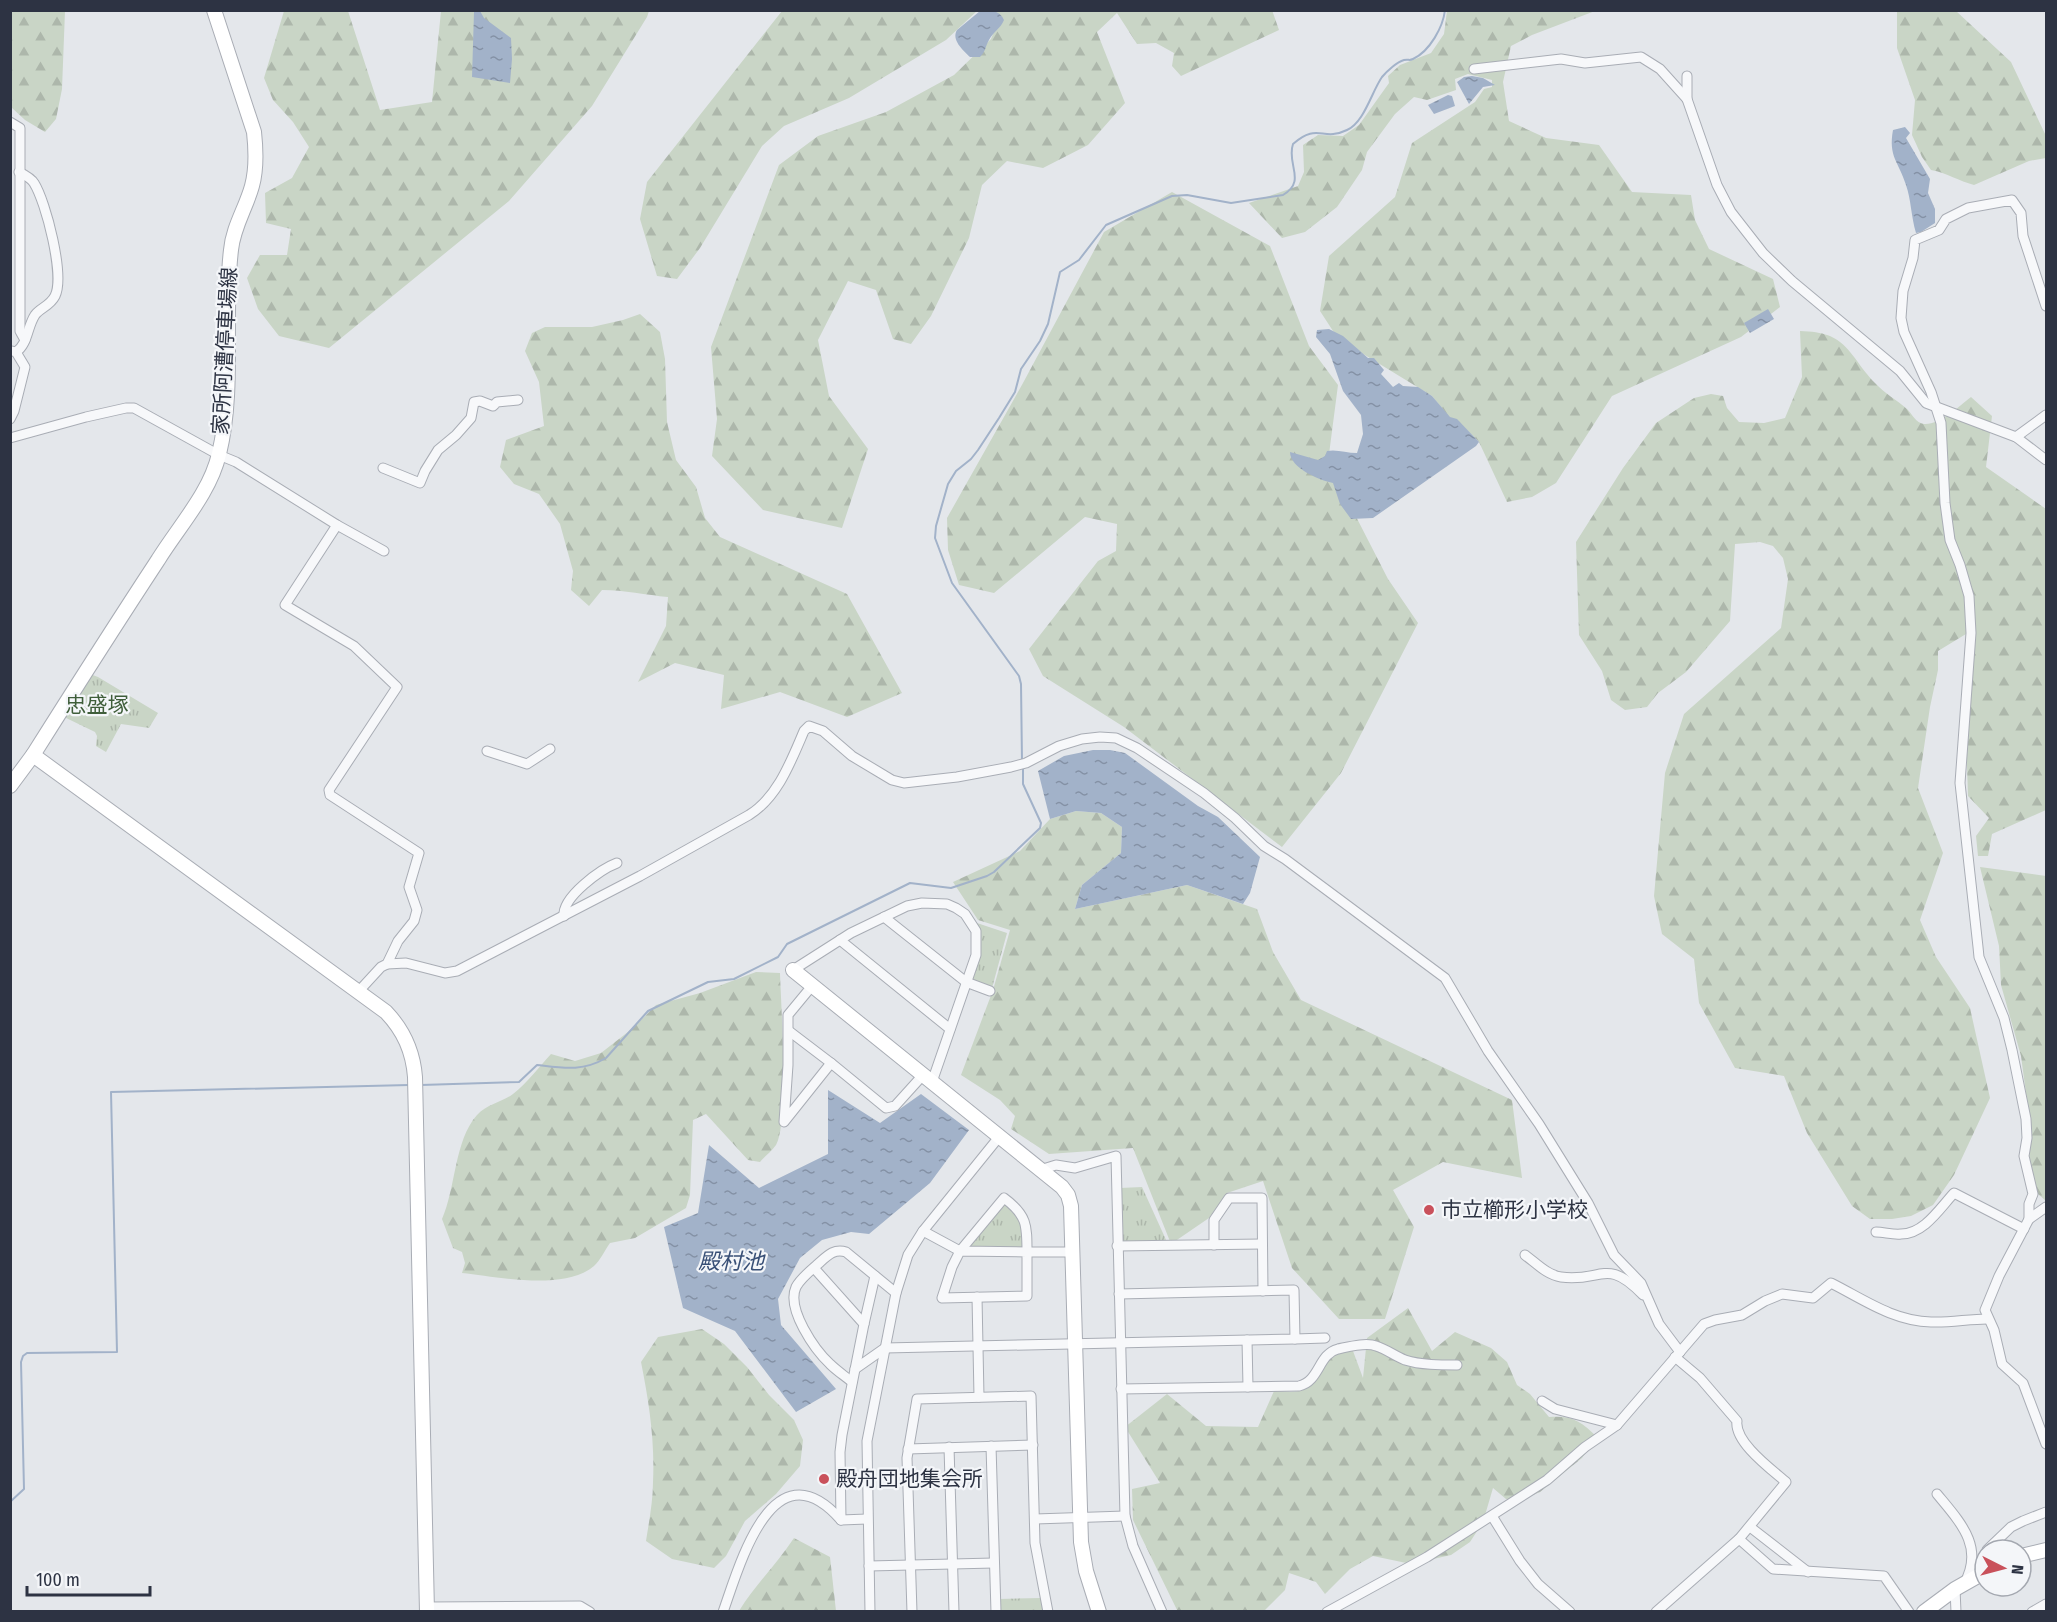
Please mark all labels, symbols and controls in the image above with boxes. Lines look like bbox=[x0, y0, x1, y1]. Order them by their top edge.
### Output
street label: 家所阿漕停車場線 bbox=[208, 266, 242, 436]
park label: 忠盛塚 bbox=[66, 692, 129, 718]
place label: 市立櫛形小学校 bbox=[1441, 1197, 1588, 1223]
marker: 市立櫛形小学校 bbox=[1422, 1203, 1436, 1217]
water label: 殿村池 bbox=[698, 1248, 766, 1275]
place label: 殿舟団地集会所 bbox=[836, 1466, 983, 1492]
marker: 殿舟団地集会所 bbox=[817, 1472, 831, 1486]
north arrow bbox=[1973, 1538, 2033, 1598]
scale bar bbox=[27, 1559, 150, 1597]
text: N bbox=[2007, 1564, 2027, 1575]
text: 100 m bbox=[36, 1569, 80, 1591]

